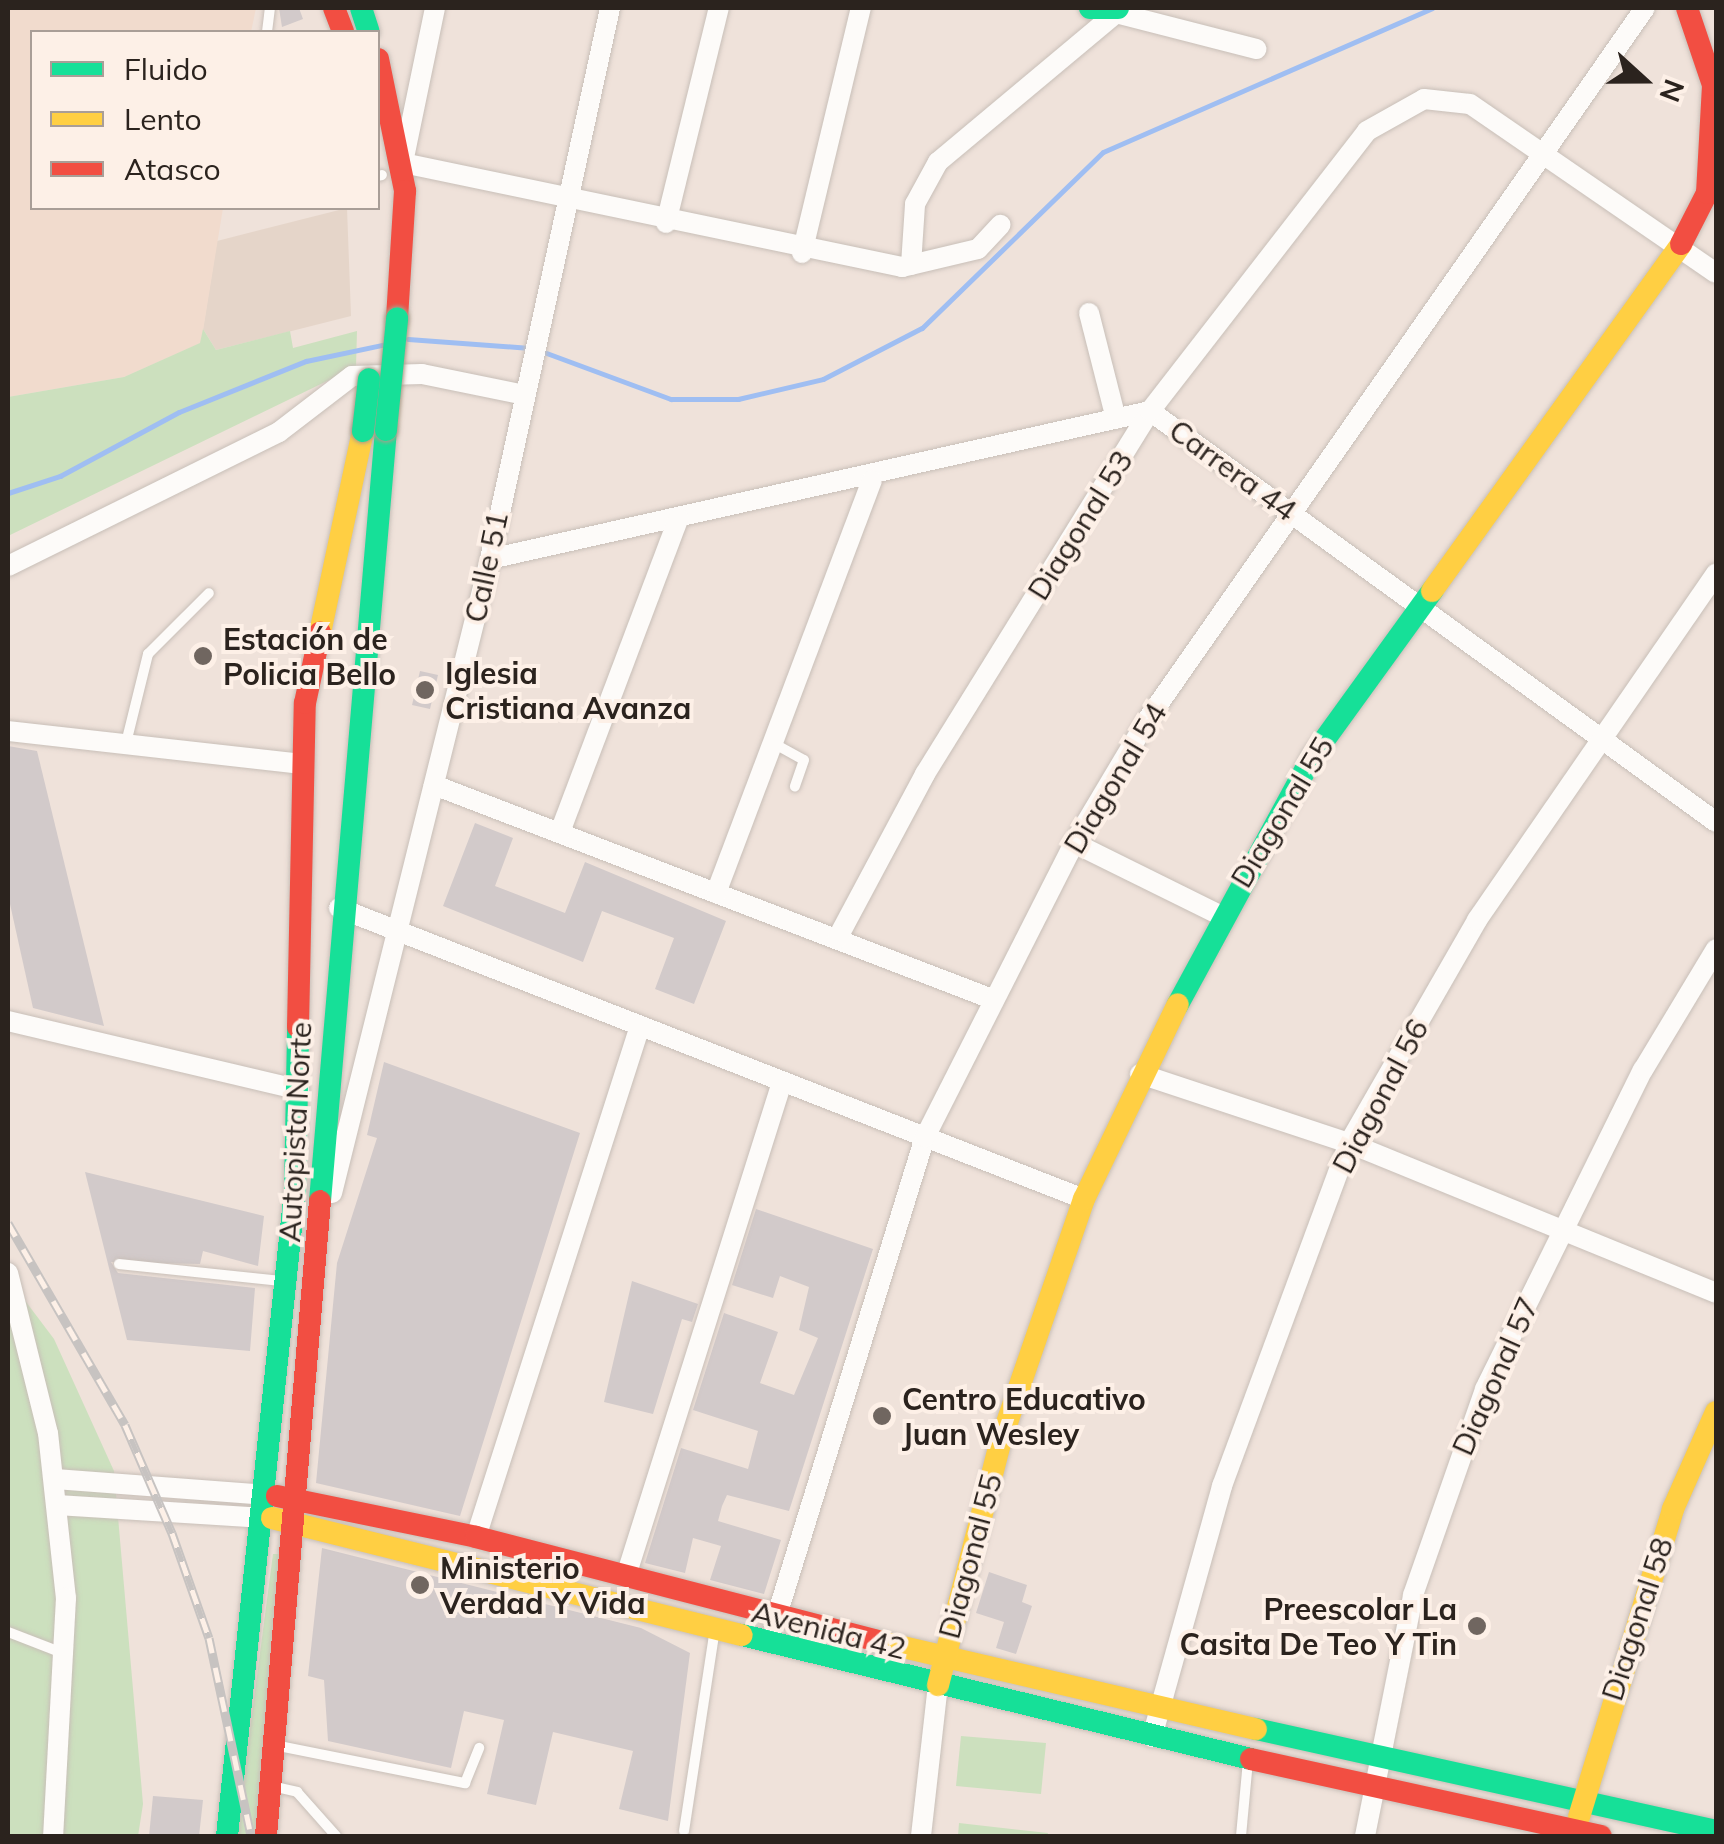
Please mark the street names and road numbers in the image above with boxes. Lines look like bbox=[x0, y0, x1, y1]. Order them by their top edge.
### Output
street label: Carrera 44 bbox=[1162, 412, 1304, 528]
street label: Diagonal 53 bbox=[1020, 444, 1140, 606]
street label: Calle 51 bbox=[457, 508, 515, 626]
street label: Diagonal 54 bbox=[1056, 696, 1174, 860]
street label: Diagonal 55 bbox=[1223, 730, 1341, 894]
street label: Diagonal 56 bbox=[1324, 1013, 1436, 1179]
street label: Autopista Norte bbox=[271, 1021, 319, 1243]
street label: Diagonal 57 bbox=[1444, 1291, 1546, 1461]
street label: Diagonal 55 bbox=[931, 1470, 1009, 1642]
street label: Diagonal 58 bbox=[1594, 1533, 1680, 1705]
street label: Avenida 42 bbox=[748, 1593, 910, 1667]

